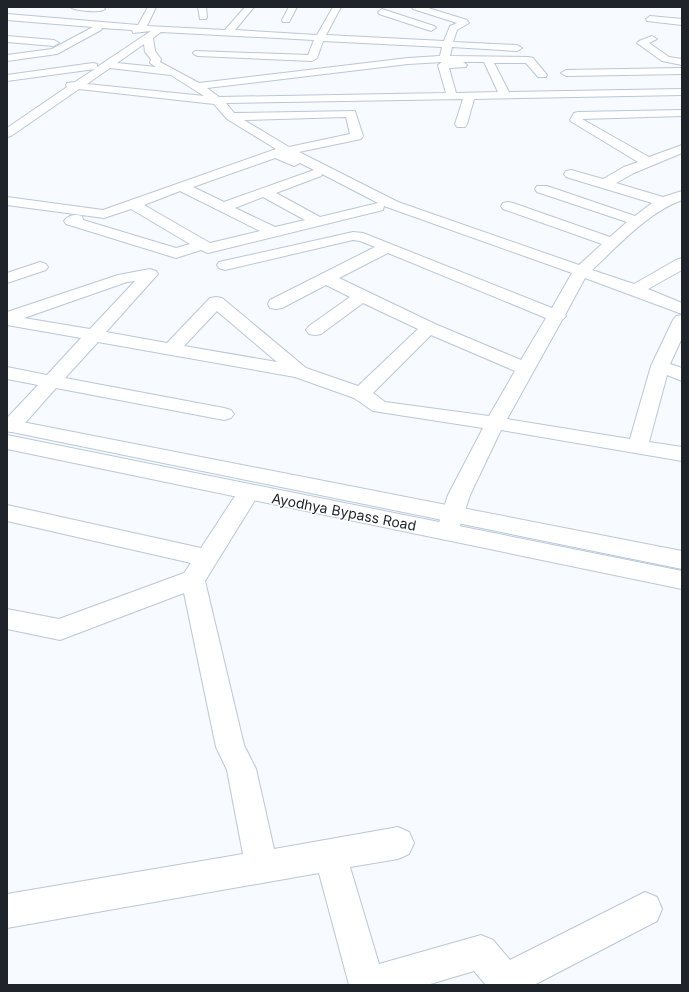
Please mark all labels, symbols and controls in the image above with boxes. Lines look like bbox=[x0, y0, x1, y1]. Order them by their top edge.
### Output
street label: Ayodhya Bypass Road bbox=[270, 489, 418, 534]

